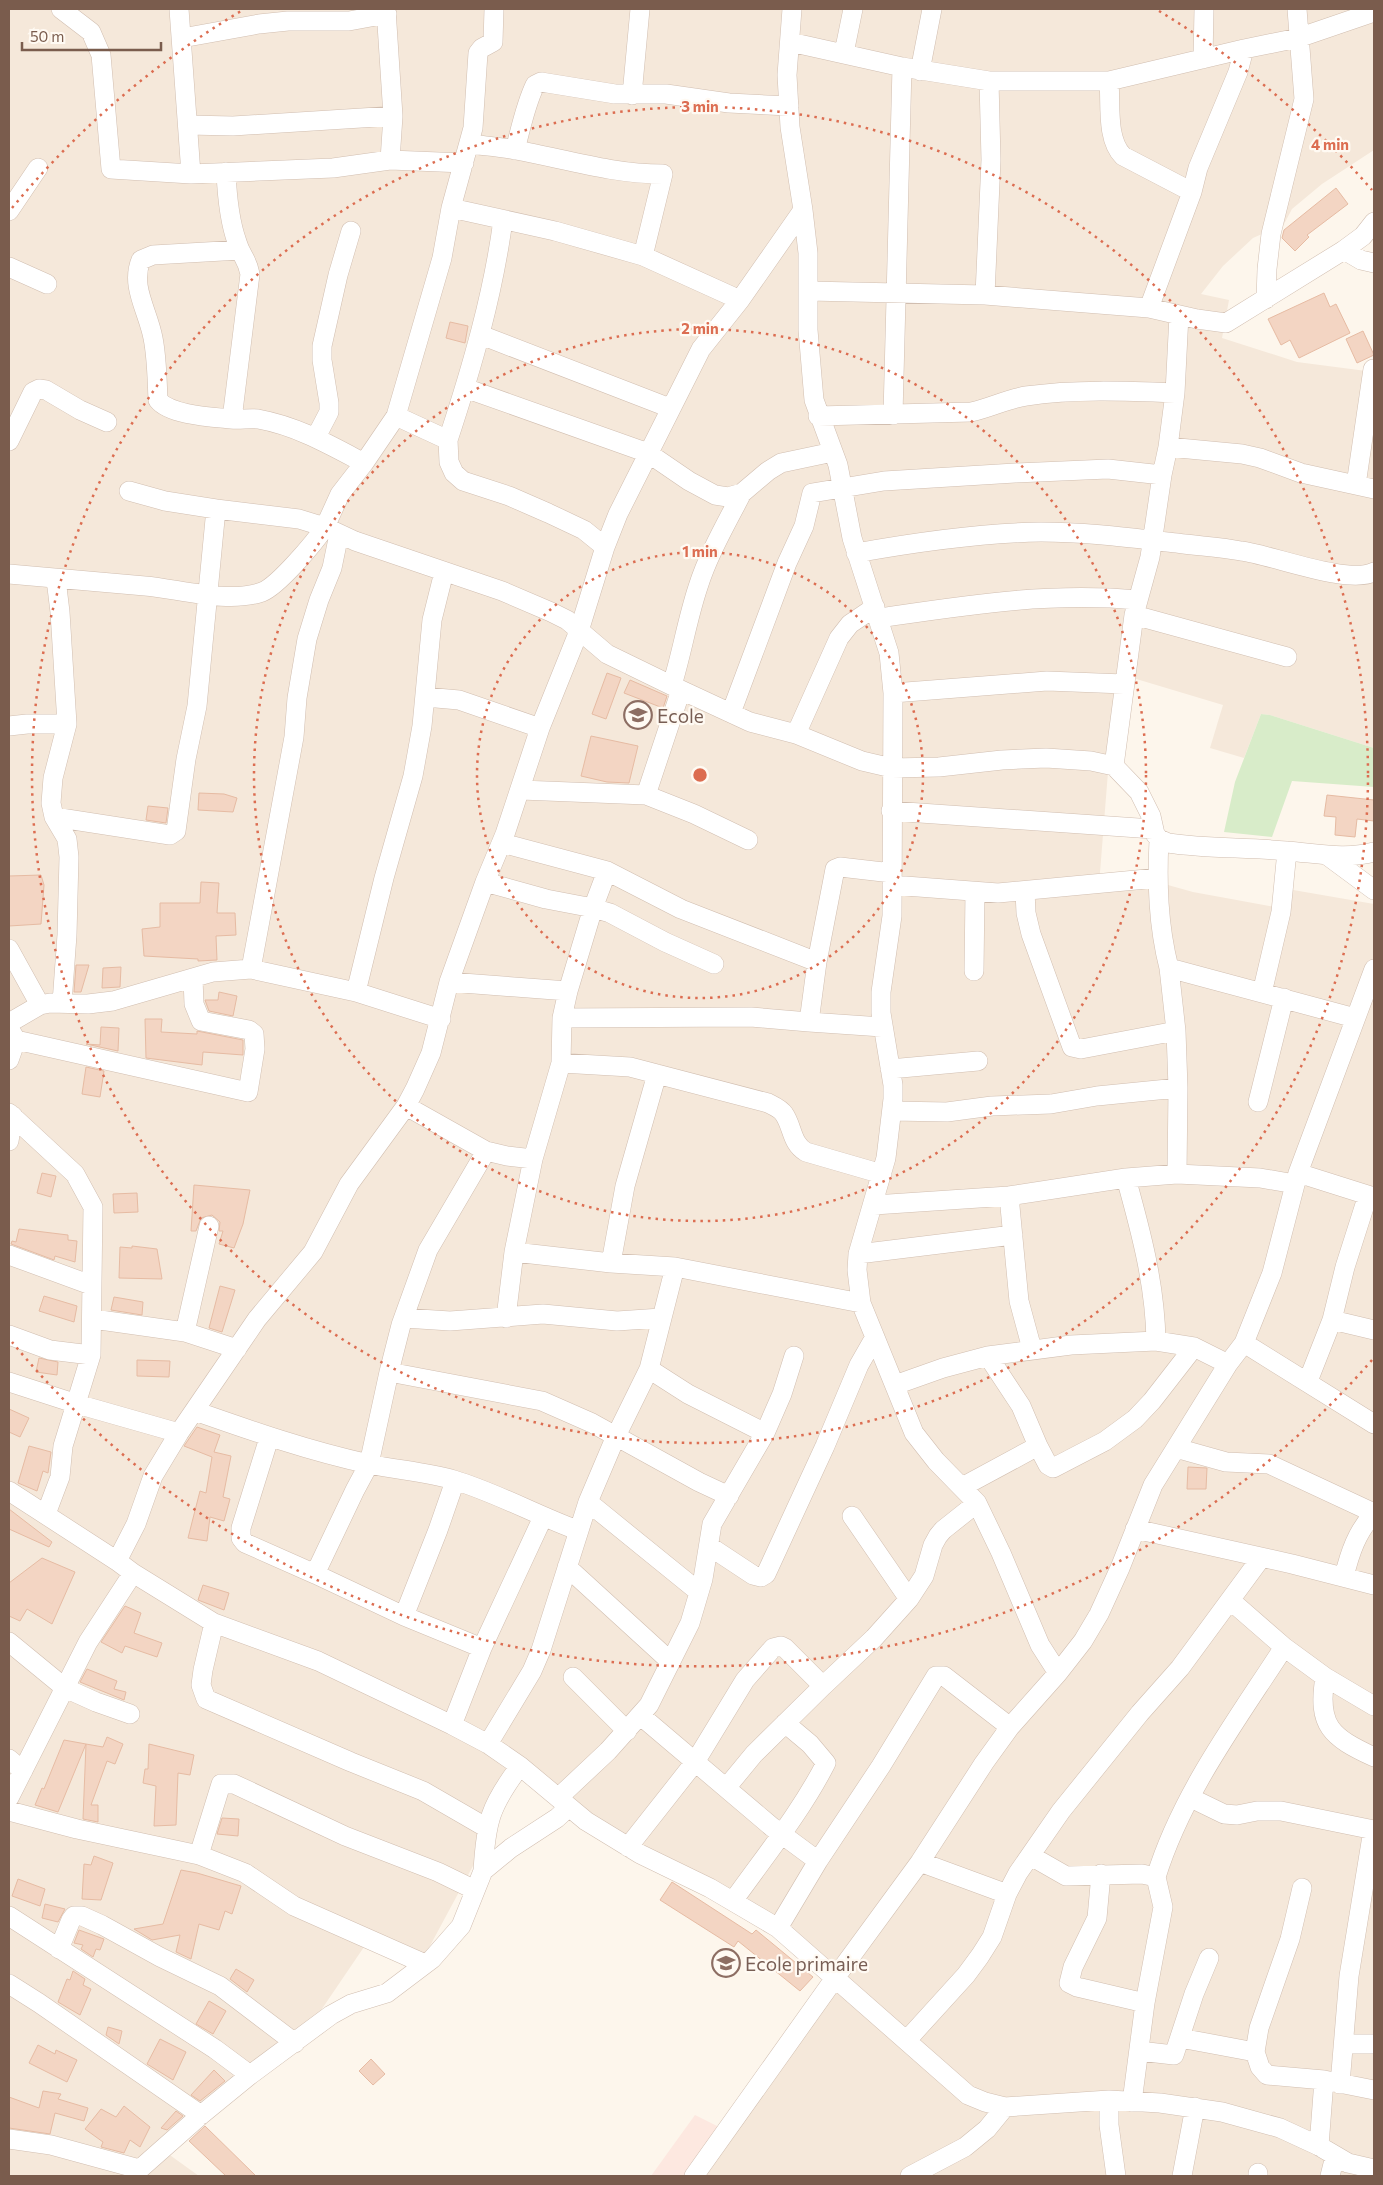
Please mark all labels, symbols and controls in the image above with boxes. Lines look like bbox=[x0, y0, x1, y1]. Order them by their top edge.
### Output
scale bar bbox=[22, 20, 161, 52]
text: 50 m bbox=[30, 27, 64, 45]
text: 3 min bbox=[681, 97, 719, 115]
text: 4 min bbox=[1311, 135, 1349, 153]
text: 2 min bbox=[681, 319, 719, 337]
text: 1 min bbox=[682, 542, 718, 560]
school or university icon: Ecole bbox=[623, 700, 653, 730]
place label: Ecole bbox=[657, 704, 704, 727]
centre of rings bbox=[691, 766, 709, 784]
school or university icon: Ecole primaire bbox=[711, 1948, 741, 1978]
place label: Ecole primaire bbox=[745, 1952, 868, 1975]

